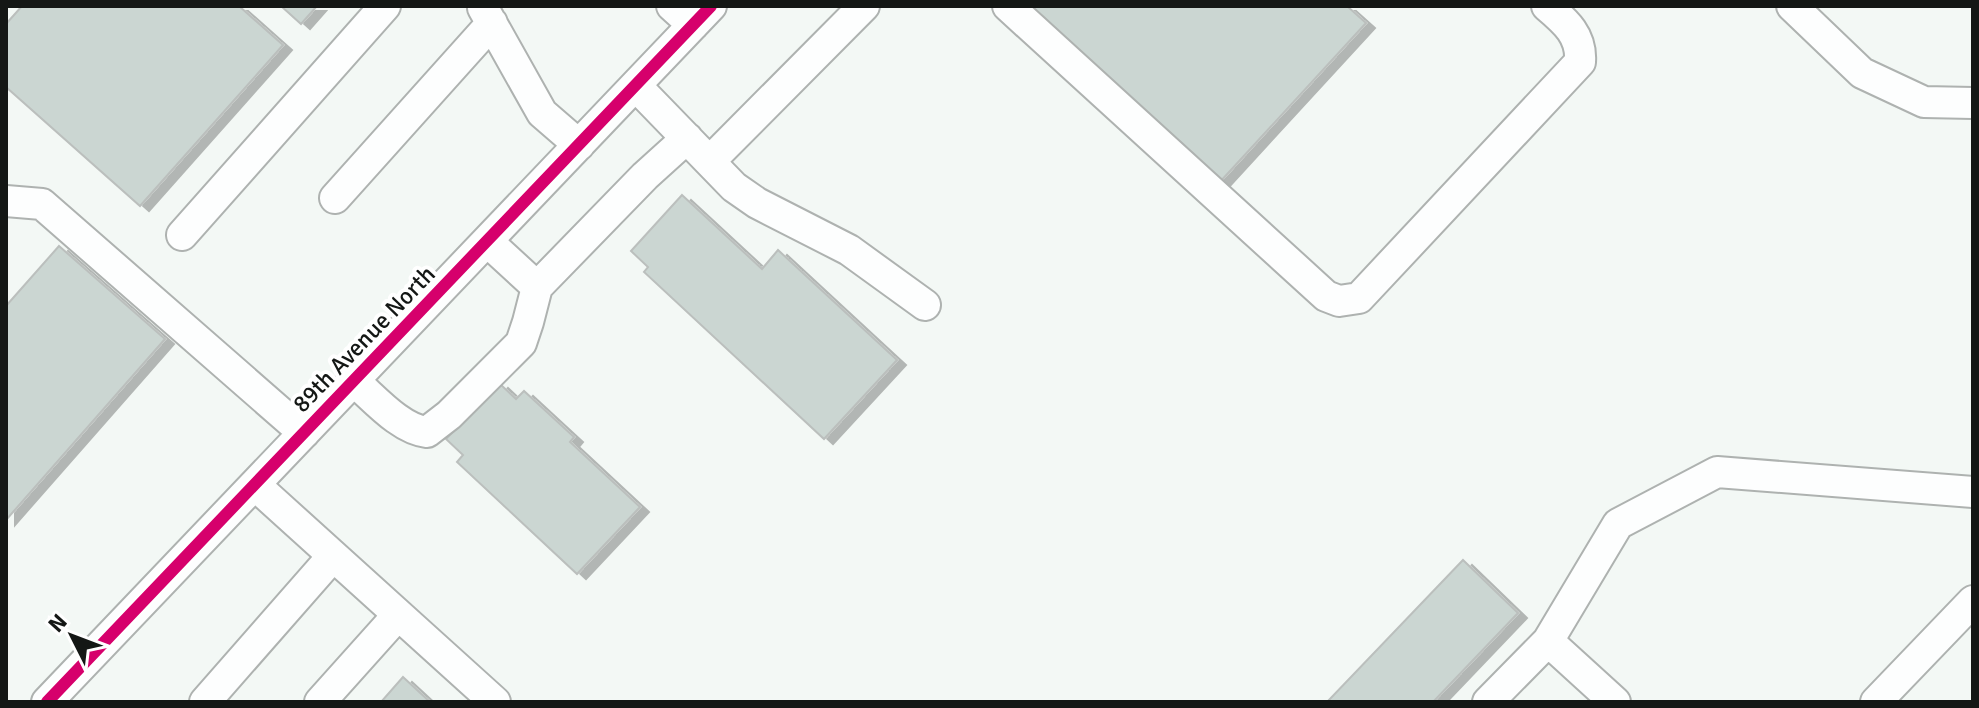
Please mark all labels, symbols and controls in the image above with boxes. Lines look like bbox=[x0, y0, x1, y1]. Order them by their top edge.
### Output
street label: 89th Avenue North bbox=[286, 259, 442, 419]
north arrow bbox=[32, 596, 112, 676]
text: N bbox=[42, 608, 73, 638]

